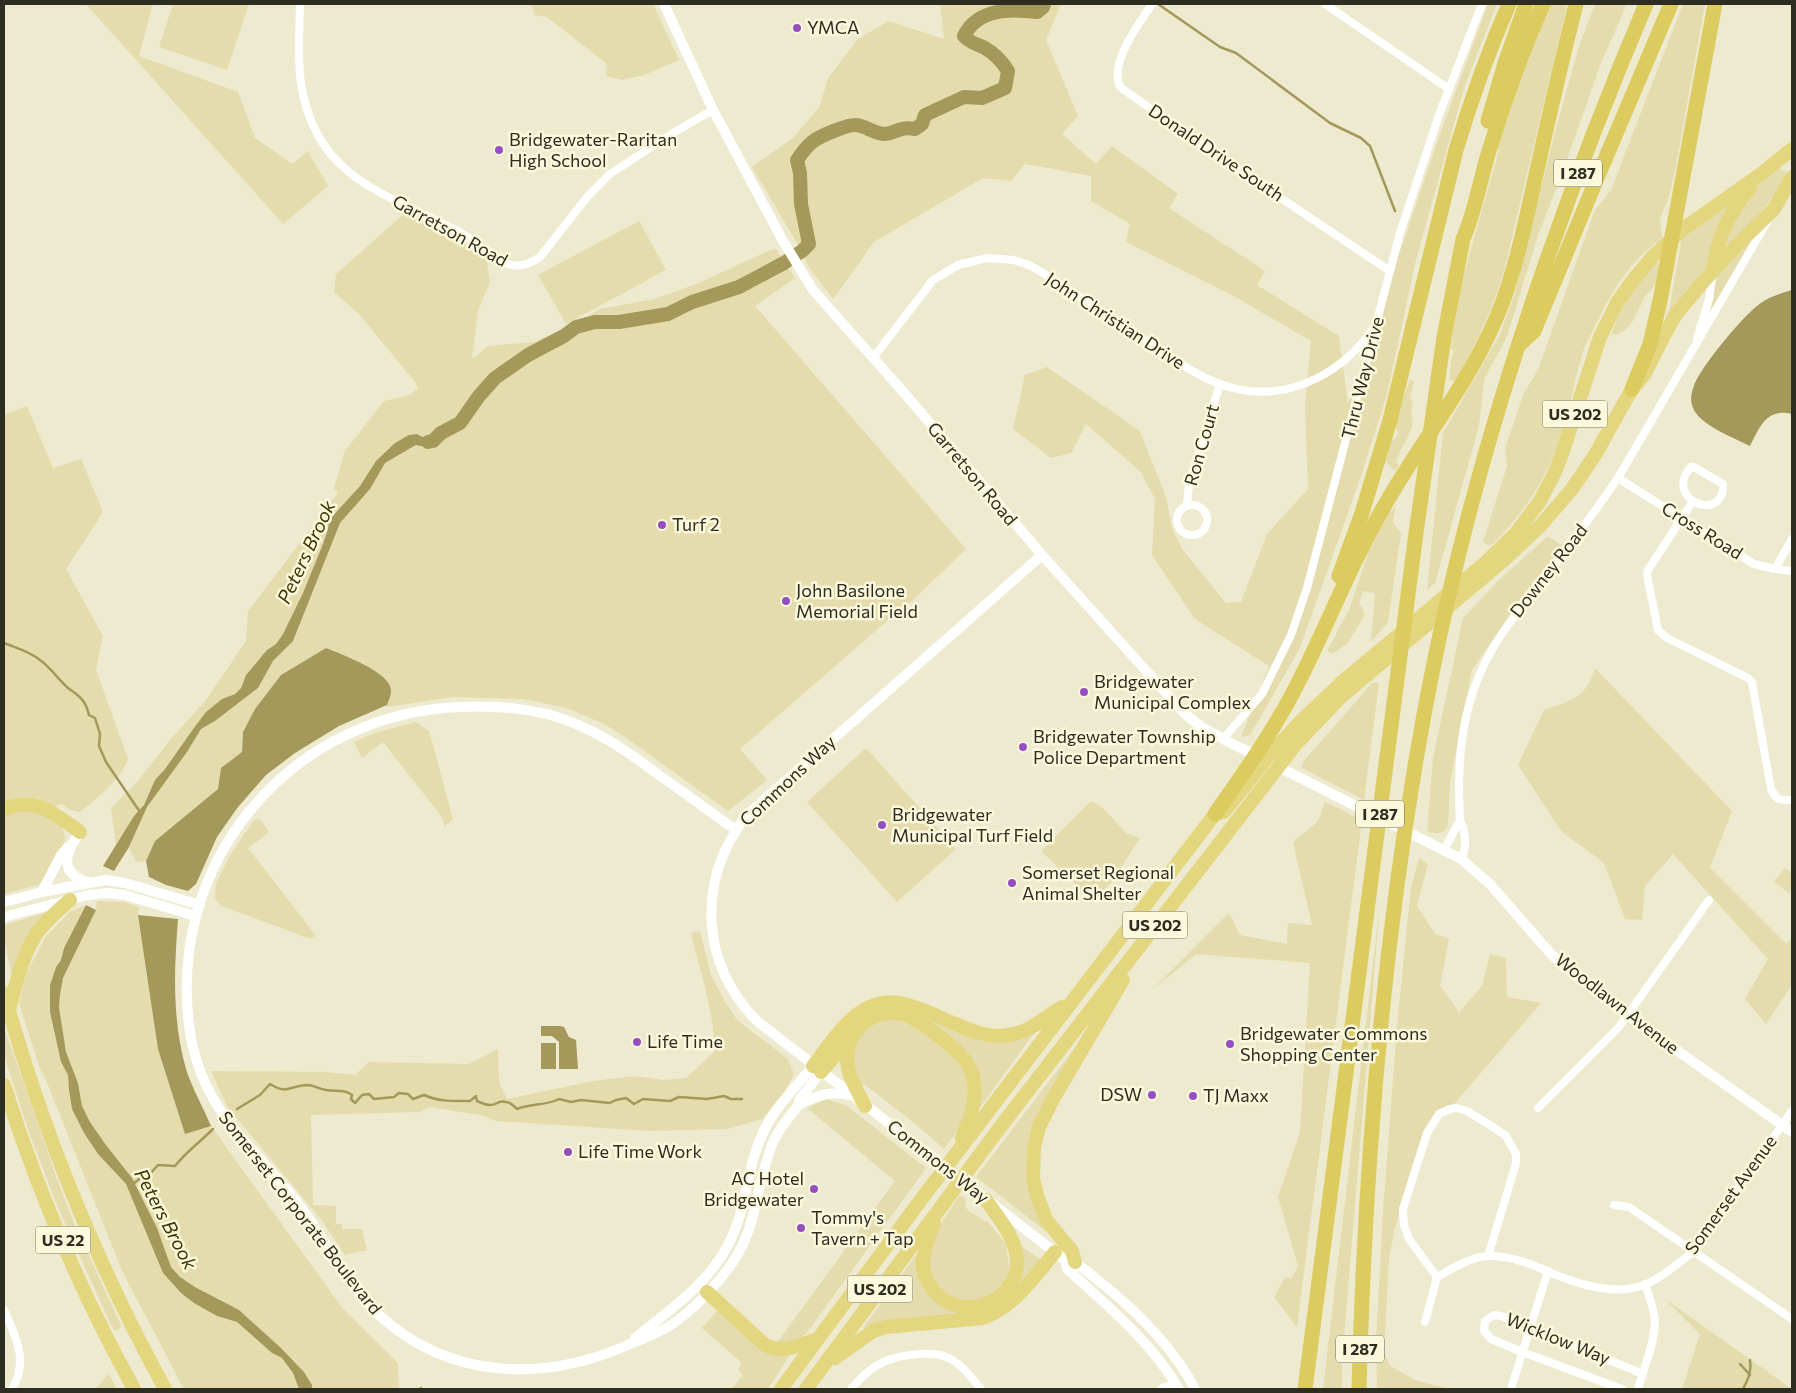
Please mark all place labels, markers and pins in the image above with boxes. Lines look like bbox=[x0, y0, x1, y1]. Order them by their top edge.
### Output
place label: YMCA bbox=[807, 16, 859, 38]
marker: YMCA bbox=[791, 22, 803, 34]
place label: Bridgewater-Raritan High School bbox=[509, 128, 677, 171]
marker: Bridgewater-Raritan High School bbox=[493, 144, 505, 156]
place label: Turf 2 bbox=[672, 513, 720, 535]
marker: Turf 2 bbox=[656, 519, 668, 531]
place label: John Basilone Memorial Field bbox=[796, 579, 918, 622]
marker: John Basilone Memorial Field bbox=[780, 595, 792, 607]
place label: Bridgewater Municipal Complex bbox=[1094, 670, 1251, 713]
marker: Bridgewater Municipal Complex bbox=[1078, 686, 1090, 698]
place label: Bridgewater Township Police Department bbox=[1033, 725, 1216, 768]
marker: Bridgewater Township Police Department bbox=[1017, 741, 1029, 753]
place label: Bridgewater Municipal Turf Field bbox=[892, 803, 1053, 846]
marker: Bridgewater Municipal Turf Field bbox=[876, 819, 888, 831]
place label: Somerset Regional Animal Shelter bbox=[1022, 861, 1174, 904]
marker: Somerset Regional Animal Shelter bbox=[1006, 877, 1018, 889]
place label: Bridgewater Commons Shopping Center bbox=[1240, 1022, 1427, 1065]
place label: Life Time bbox=[647, 1030, 723, 1052]
marker: Life Time bbox=[631, 1036, 643, 1048]
marker: Bridgewater Commons Shopping Center bbox=[1224, 1038, 1236, 1050]
place label: DSW bbox=[1100, 1083, 1142, 1105]
place label: TJ Maxx bbox=[1203, 1084, 1269, 1106]
marker: DSW bbox=[1146, 1089, 1158, 1101]
marker: TJ Maxx bbox=[1187, 1090, 1199, 1102]
place label: Life Time Work bbox=[578, 1140, 702, 1162]
marker: Life Time Work bbox=[562, 1146, 574, 1158]
place label: AC Hotel Bridgewater bbox=[704, 1167, 804, 1210]
marker: AC Hotel Bridgewater bbox=[808, 1183, 820, 1195]
place label: Tommy's Tavern + Tap bbox=[811, 1206, 914, 1249]
marker: Tommy's Tavern + Tap bbox=[795, 1222, 807, 1234]

